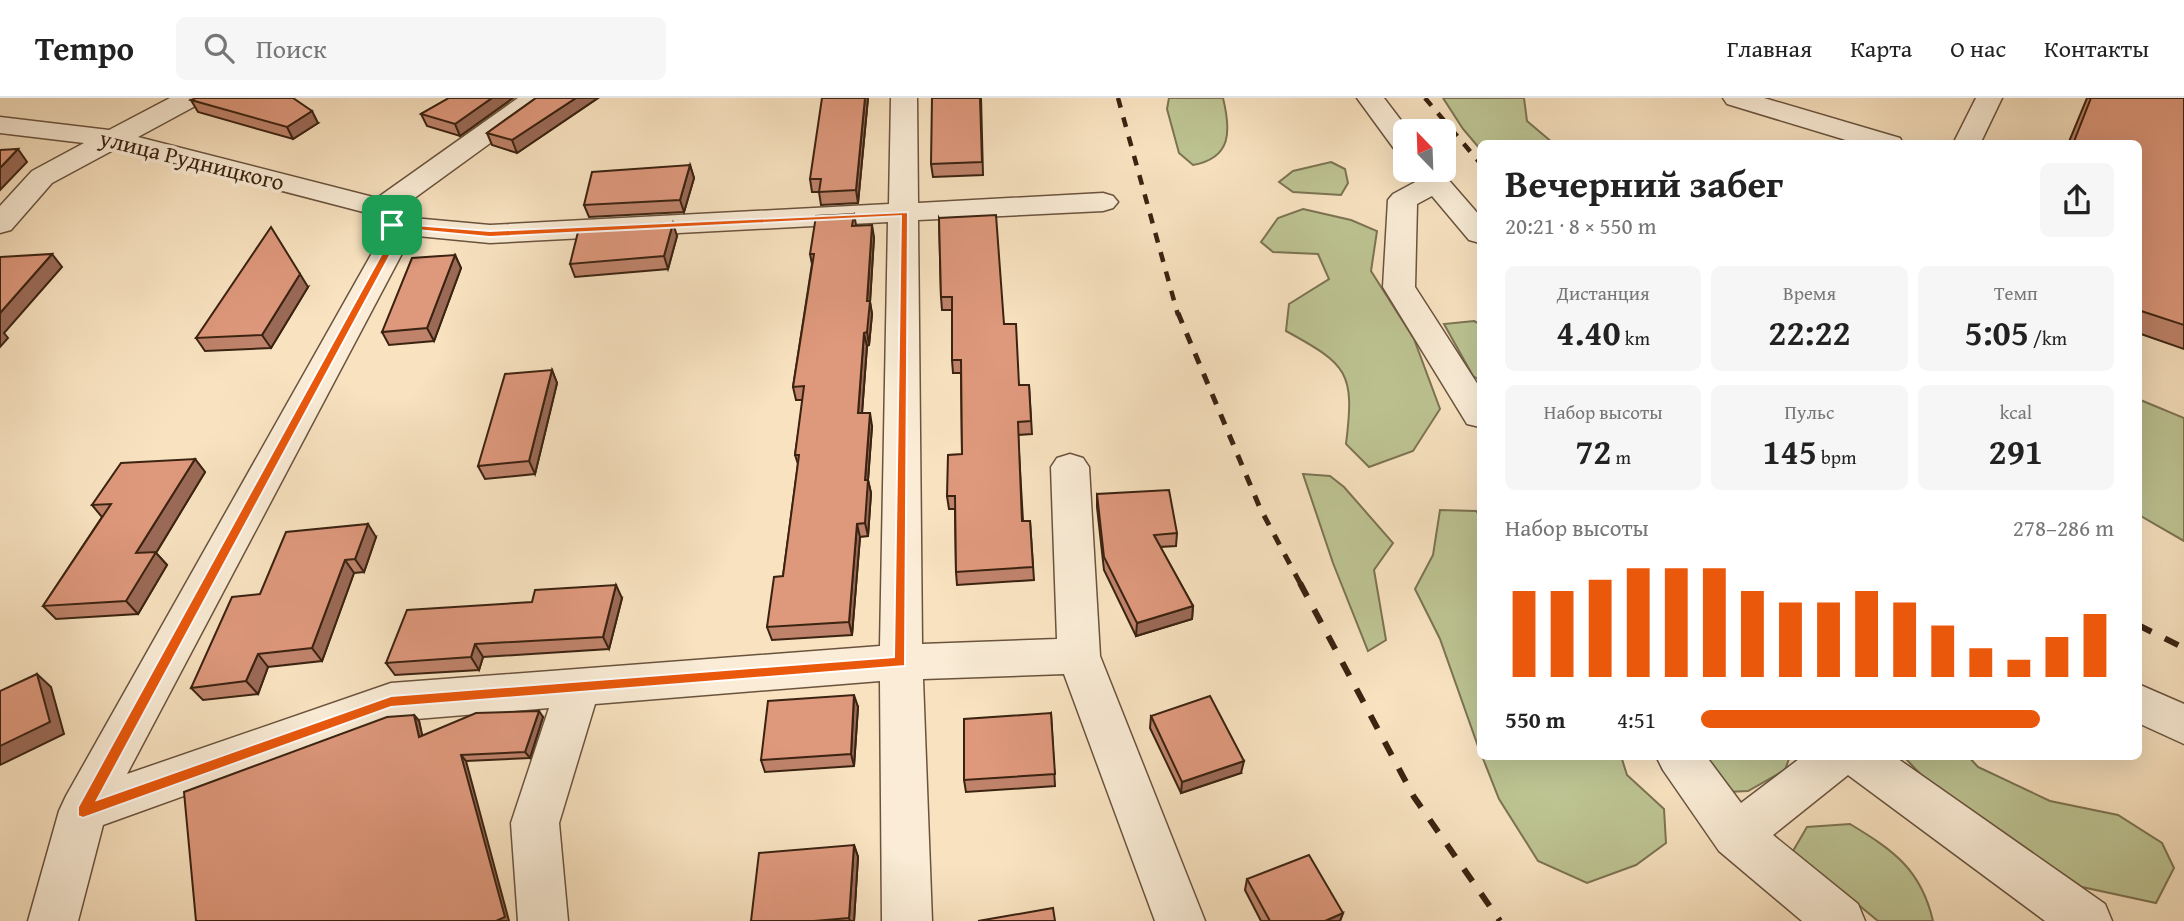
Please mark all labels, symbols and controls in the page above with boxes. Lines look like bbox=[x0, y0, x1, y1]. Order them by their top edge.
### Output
search box bbox=[176, 17, 666, 80]
text: Tempo bbox=[35, 24, 134, 72]
icon: search bbox=[200, 29, 238, 67]
text: Поиск bbox=[256, 29, 327, 68]
text: Главная bbox=[1727, 31, 1812, 66]
text: Карта bbox=[1850, 31, 1912, 66]
text: О нас bbox=[1950, 31, 2006, 66]
text: Контакты bbox=[2044, 31, 2149, 66]
north arrow bbox=[1393, 119, 1456, 182]
map controls bbox=[1393, 119, 1456, 182]
street label: улица Рудницкого bbox=[95, 120, 288, 198]
text: Вечерний забег bbox=[1505, 155, 1783, 211]
button: share bbox=[2040, 163, 2114, 237]
pin bbox=[362, 195, 422, 255]
icon: arrive bbox=[373, 206, 411, 244]
text: 20:21 · 8 × 550 m bbox=[1505, 209, 1657, 242]
text: Дистанция bbox=[1557, 279, 1650, 307]
text: Время bbox=[1783, 279, 1836, 307]
text: Темп bbox=[1994, 279, 2038, 307]
text: 4.40 bbox=[1556, 307, 1621, 358]
text: 22:22 bbox=[1768, 307, 1851, 358]
text: 5:05 bbox=[1965, 307, 2029, 358]
text: km bbox=[1621, 324, 1650, 352]
text: /km bbox=[2029, 324, 2067, 352]
text: Набор высоты bbox=[1544, 398, 1663, 426]
text: Пульс bbox=[1785, 398, 1834, 426]
text: kcal bbox=[2000, 398, 2032, 426]
text: 72 bbox=[1575, 426, 1611, 477]
text: 145 bbox=[1762, 426, 1817, 477]
text: 291 bbox=[1989, 426, 2043, 477]
text: m bbox=[1611, 443, 1631, 471]
text: bpm bbox=[1817, 443, 1857, 471]
text: Набор высоты bbox=[1505, 511, 1649, 544]
text: 278–286 m bbox=[2013, 511, 2114, 544]
text: 550 m bbox=[1505, 703, 1566, 736]
text: 4:51 bbox=[1617, 703, 1656, 736]

